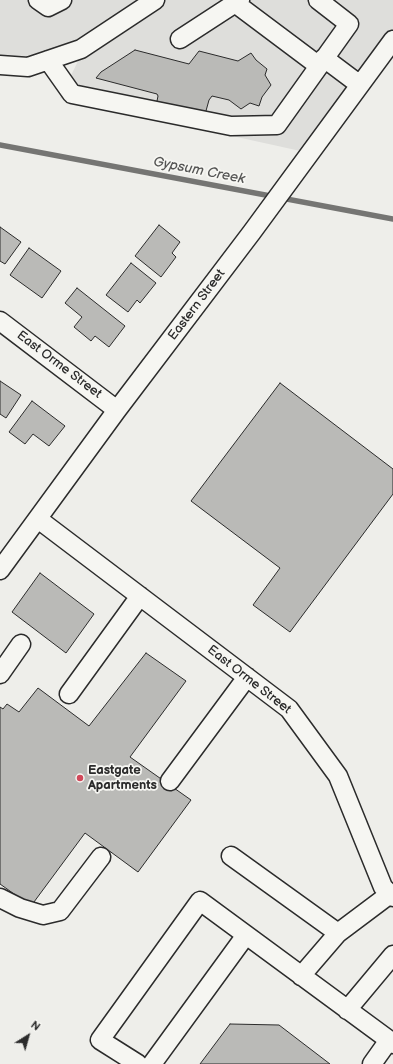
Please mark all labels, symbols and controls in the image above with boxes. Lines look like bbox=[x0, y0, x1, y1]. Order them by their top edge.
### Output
water label: Gypsum Creek bbox=[152, 154, 246, 188]
street label: Eastern Street bbox=[165, 266, 229, 344]
street label: East Orme Street bbox=[14, 328, 104, 402]
street label: East Orme Street bbox=[204, 642, 294, 718]
place label: Eastgate Apartments bbox=[88, 763, 157, 794]
marker: Eastgate Apartments bbox=[75, 773, 85, 783]
north arrow bbox=[8, 1016, 48, 1056]
text: N bbox=[28, 1018, 43, 1034]

